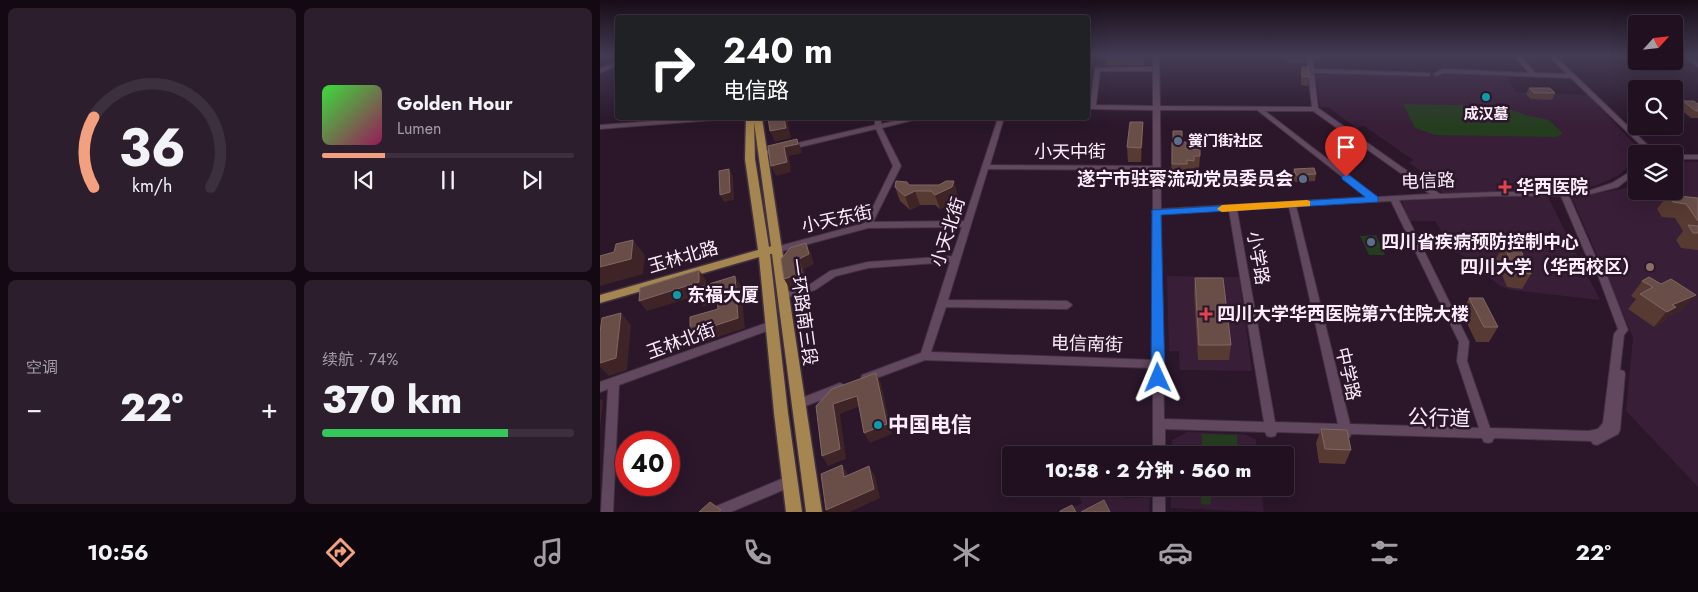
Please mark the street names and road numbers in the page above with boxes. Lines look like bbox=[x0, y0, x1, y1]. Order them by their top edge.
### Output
street label: 小天中街 bbox=[1034, 139, 1106, 165]
street label: 电信路 bbox=[1401, 167, 1455, 195]
street label: 小天北街 bbox=[925, 194, 971, 270]
street label: 小天东街 bbox=[799, 199, 875, 239]
street label: 小学路 bbox=[1241, 229, 1275, 287]
street label: 玉林北路 bbox=[645, 235, 721, 279]
street label: 一环路南三段 bbox=[783, 257, 823, 367]
street label: 玉林北街 bbox=[643, 316, 719, 366]
street label: 电信南街 bbox=[1051, 330, 1123, 358]
street label: 中学路 bbox=[1329, 345, 1367, 403]
street label: 公行道 bbox=[1407, 402, 1471, 434]

